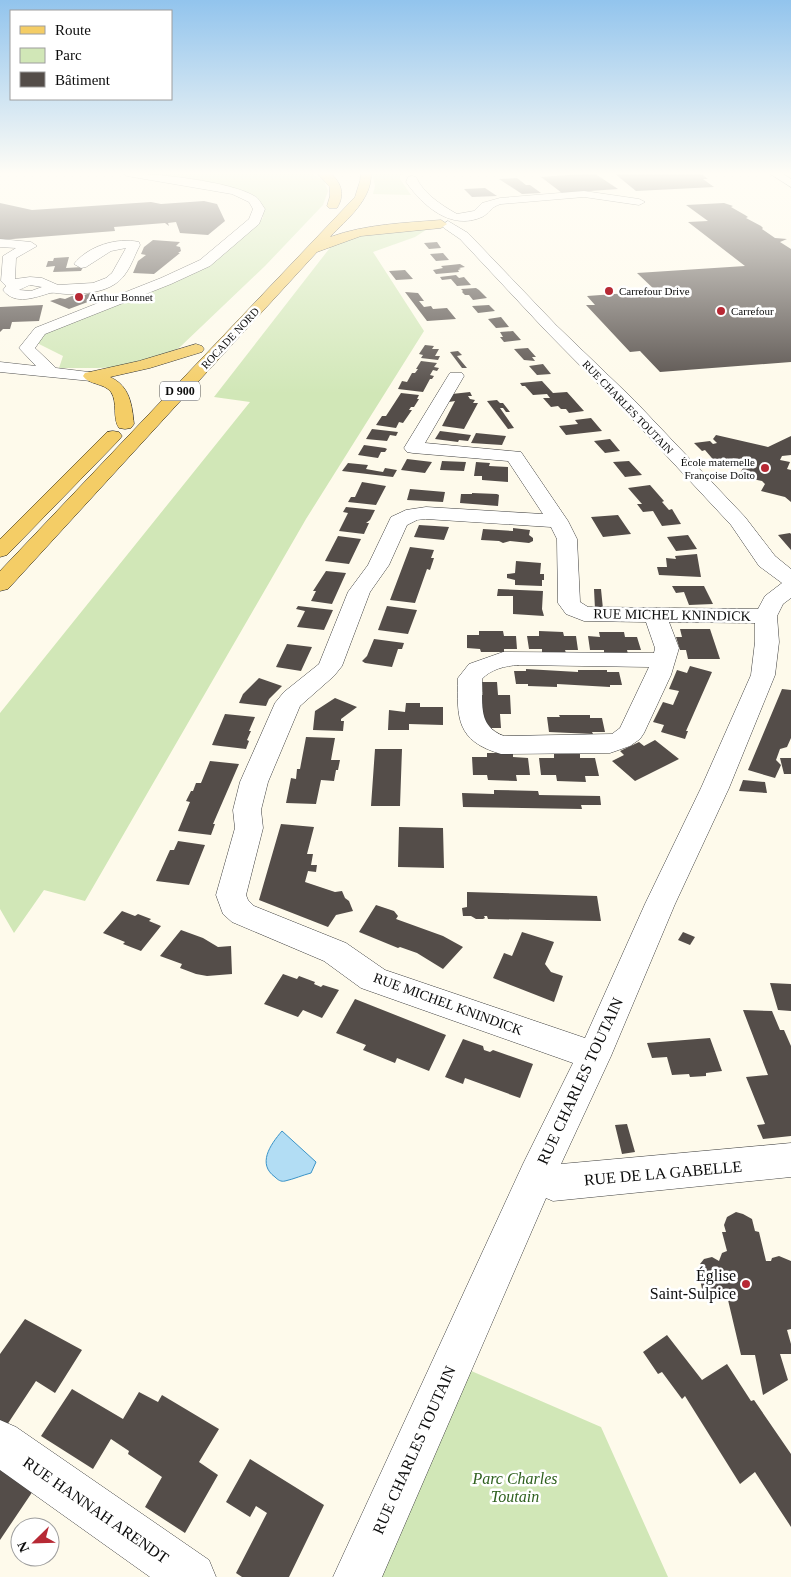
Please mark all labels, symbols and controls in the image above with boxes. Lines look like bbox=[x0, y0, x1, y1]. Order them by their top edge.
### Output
legend bbox=[10, 10, 172, 100]
text: Route bbox=[55, 22, 91, 38]
text: Parc bbox=[55, 47, 82, 63]
text: Bâtiment bbox=[55, 72, 111, 88]
marker: Carrefour Drive bbox=[603, 285, 615, 297]
place label: Carrefour Drive bbox=[619, 285, 690, 297]
marker: Arthur Bonnet bbox=[73, 291, 85, 303]
place label: Arthur Bonnet bbox=[89, 291, 153, 303]
street label: ROCADE NORD bbox=[199, 305, 261, 371]
marker: Carrefour bbox=[715, 305, 727, 317]
place label: Carrefour bbox=[731, 305, 774, 317]
street label: RUE CHARLES TOUTAIN bbox=[580, 358, 676, 456]
road number: D 900 bbox=[160, 382, 200, 401]
place label: École maternelle Françoise Dolto bbox=[681, 456, 755, 481]
marker: École maternelle Françoise Dolto bbox=[759, 462, 771, 474]
street label: RUE MICHEL KNINDICK bbox=[593, 606, 751, 624]
street label: RUE MICHEL KNINDICK bbox=[372, 970, 524, 1038]
street label: RUE CHARLES TOUTAIN bbox=[534, 994, 626, 1167]
street label: RUE DE LA GABELLE bbox=[583, 1158, 743, 1188]
place label: Église Saint-Sulpice bbox=[650, 1266, 736, 1303]
marker: Église Saint-Sulpice bbox=[740, 1278, 752, 1290]
street label: RUE CHARLES TOUTAIN bbox=[369, 1363, 459, 1537]
street label: RUE HANNAH ARENDT bbox=[19, 1452, 173, 1568]
park label: Parc Charles Toutain bbox=[471, 1470, 558, 1505]
north arrow bbox=[10, 1517, 60, 1567]

